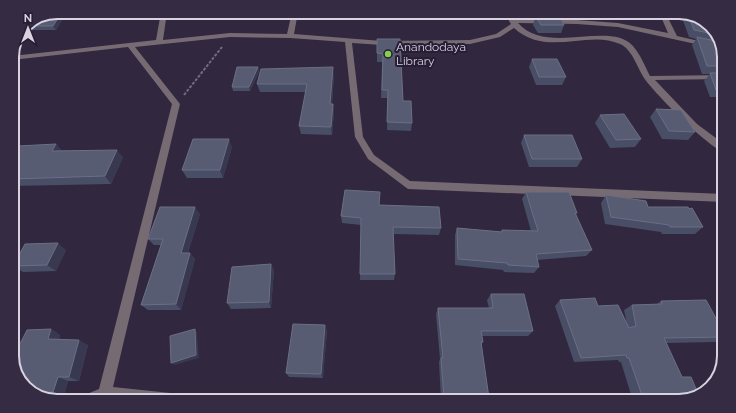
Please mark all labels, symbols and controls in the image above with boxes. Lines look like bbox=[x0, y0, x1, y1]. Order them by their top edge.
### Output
north arrow bbox=[8, 8, 48, 48]
text: N bbox=[24, 12, 32, 25]
place label: Anandodaya Library bbox=[396, 40, 466, 68]
marker: Anandodaya Library bbox=[383, 49, 393, 59]

